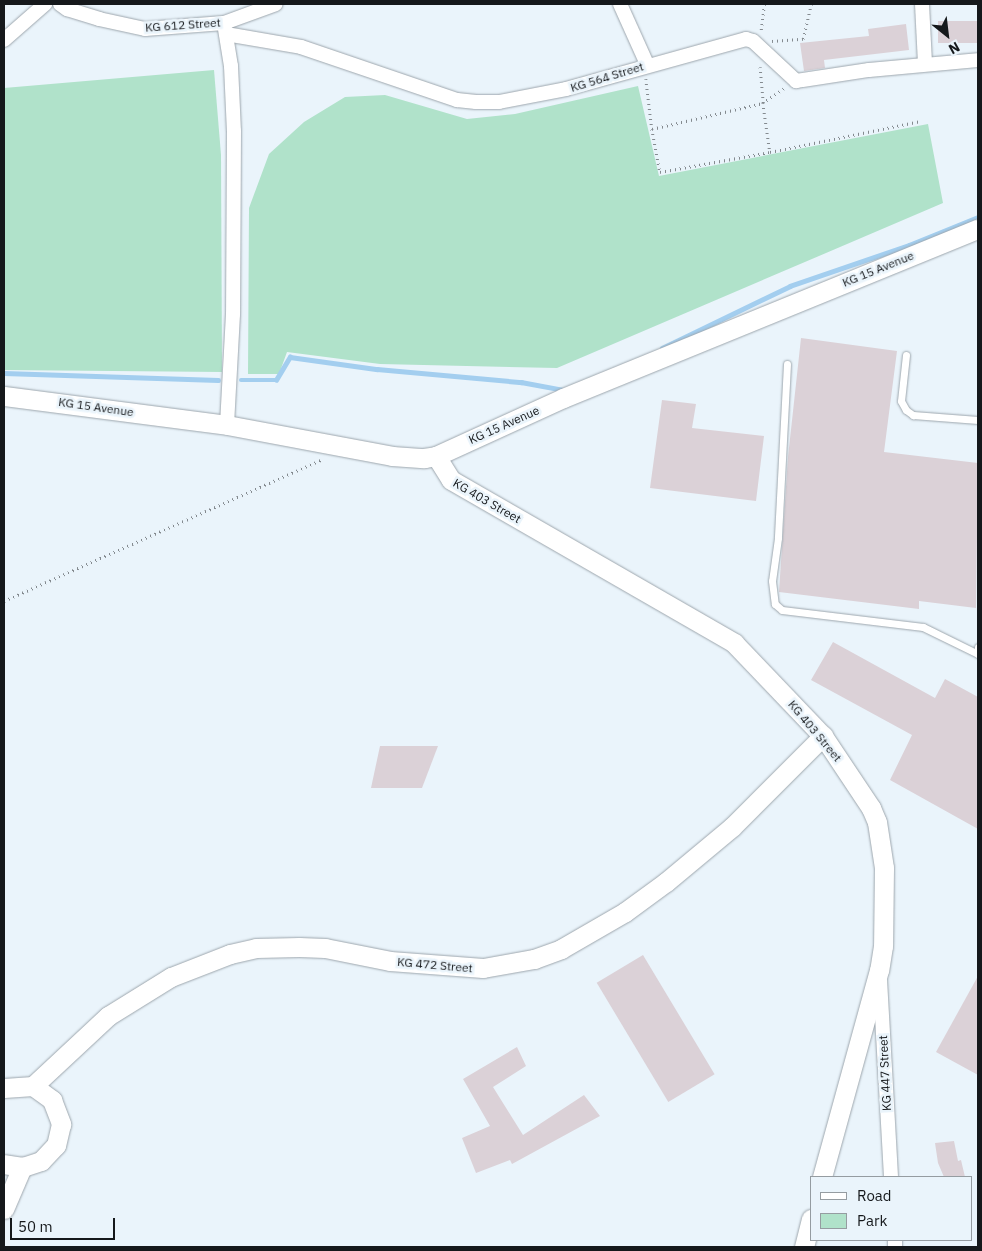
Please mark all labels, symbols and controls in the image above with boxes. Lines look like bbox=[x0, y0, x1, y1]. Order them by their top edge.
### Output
north arrow bbox=[922, 10, 972, 60]
street label: KG 612 Street bbox=[145, 15, 221, 35]
text: N bbox=[945, 38, 963, 58]
street label: KG 564 Street bbox=[569, 59, 645, 95]
street label: KG 15 Avenue bbox=[840, 248, 916, 290]
street label: KG 15 Avenue bbox=[57, 395, 135, 419]
street label: KG 15 Avenue bbox=[466, 403, 542, 447]
street label: KG 403 Street bbox=[451, 476, 523, 526]
street label: KG 403 Street bbox=[785, 697, 845, 765]
street label: KG 472 Street bbox=[397, 955, 473, 975]
street label: KG 447 Street bbox=[876, 1035, 894, 1111]
legend bbox=[810, 1176, 972, 1241]
text: Road bbox=[857, 1186, 892, 1205]
scale bar bbox=[12, 1208, 118, 1240]
text: Park bbox=[857, 1211, 887, 1230]
text: 50 m bbox=[18, 1217, 53, 1236]

